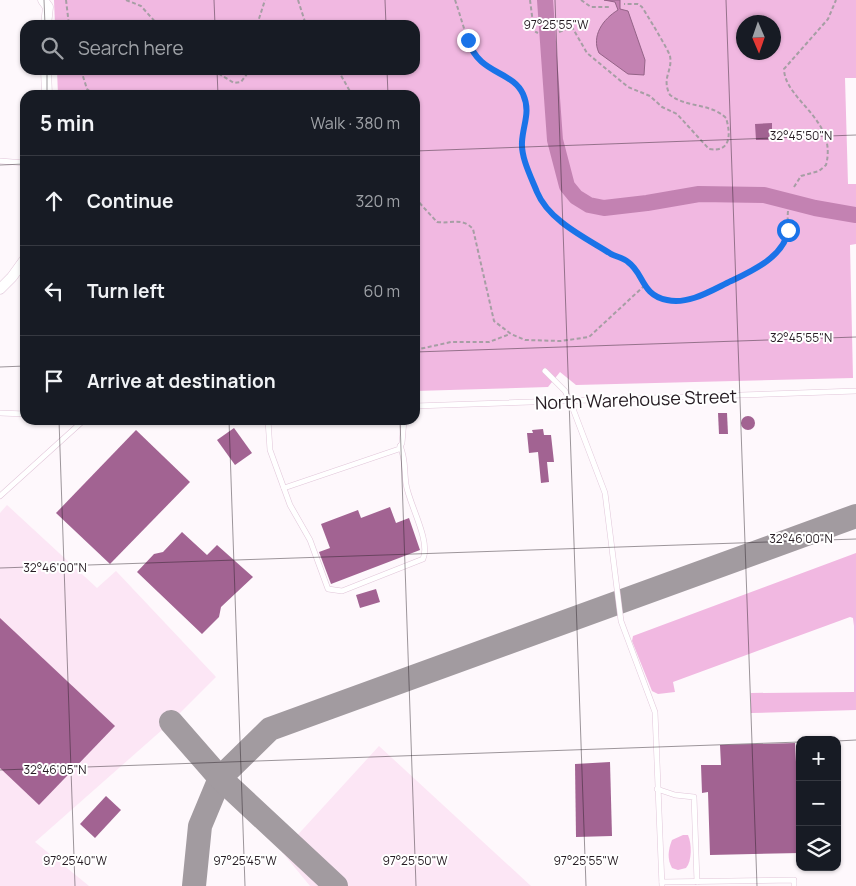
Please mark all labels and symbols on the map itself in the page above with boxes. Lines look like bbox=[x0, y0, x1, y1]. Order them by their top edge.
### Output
north arrow bbox=[736, 15, 781, 60]
text: 97°25'55"W bbox=[524, 16, 589, 33]
route end bbox=[457, 29, 480, 52]
text: 32°45'50"N bbox=[770, 127, 832, 144]
route start bbox=[777, 219, 800, 242]
text: 32°45'55"N bbox=[770, 329, 832, 346]
street label: North Warehouse Street bbox=[534, 383, 738, 415]
text: 32°46'00"N bbox=[769, 530, 833, 547]
text: 32°46'00"N bbox=[23, 559, 87, 576]
text: 32°46'05"N bbox=[23, 761, 87, 778]
text: 97°25'40"W bbox=[43, 852, 108, 869]
text: 97°25'45"W bbox=[213, 852, 278, 869]
text: 97°25'50"W bbox=[382, 852, 448, 869]
text: 97°25'55"W bbox=[554, 852, 619, 869]

